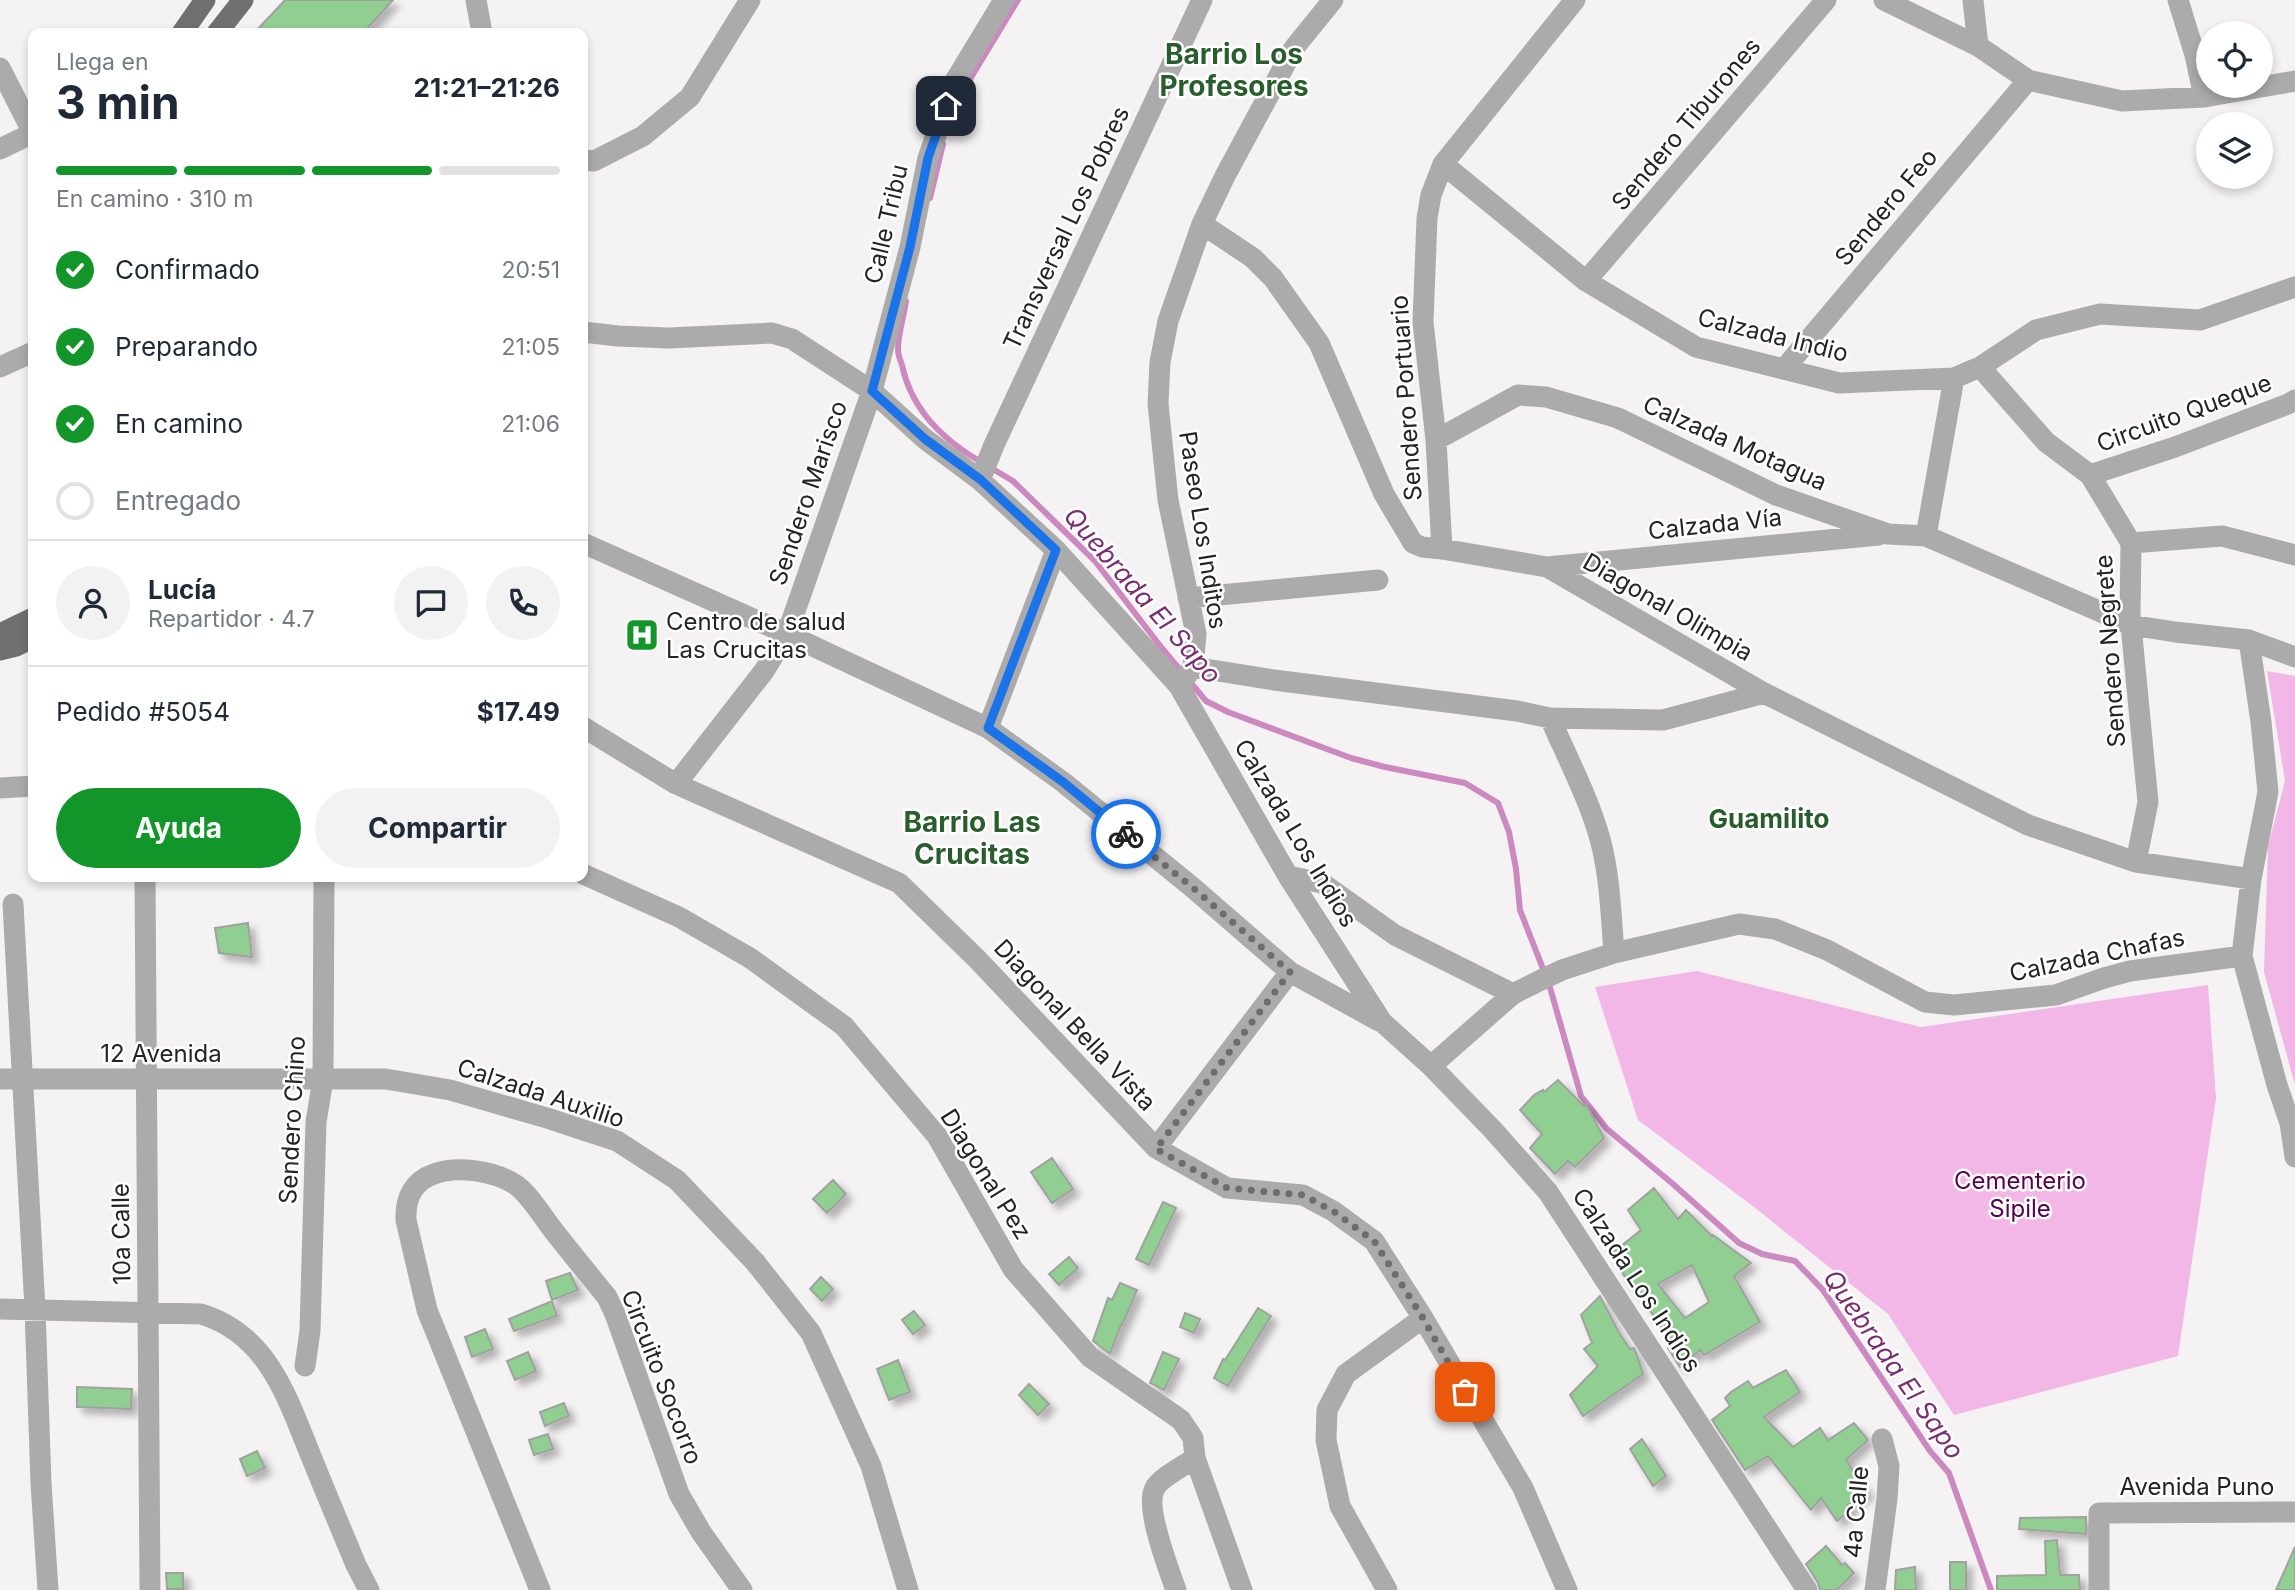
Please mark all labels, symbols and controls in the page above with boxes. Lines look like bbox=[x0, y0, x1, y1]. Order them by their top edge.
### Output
map controls bbox=[2196, 21, 2273, 189]
button: locate bbox=[2196, 21, 2273, 98]
street label: Sendero Tiburones bbox=[1605, 32, 1767, 216]
district label: Barrio Los Profesores bbox=[1159, 37, 1309, 103]
text: Llega en bbox=[56, 48, 148, 76]
text: 21:21–21:26 bbox=[414, 72, 560, 103]
text: 3 min bbox=[56, 74, 180, 130]
pin bbox=[916, 76, 976, 136]
icon: home bbox=[927, 87, 965, 125]
street label: Transversal Los Pobres bbox=[997, 102, 1135, 354]
button: layers bbox=[2196, 112, 2273, 189]
street label: Sendero Feo bbox=[1829, 143, 1943, 271]
street label: Calle Tribu bbox=[858, 161, 914, 287]
text: En camino · 310 m bbox=[56, 185, 254, 213]
icon: check bbox=[56, 251, 94, 289]
text: Confirmado bbox=[115, 254, 260, 285]
text: 20:51 bbox=[502, 256, 560, 284]
street label: Sendero Portuario bbox=[1384, 294, 1428, 502]
street label: Calzada Indio bbox=[1695, 302, 1851, 368]
icon: check bbox=[56, 328, 94, 366]
text: Preparando bbox=[115, 331, 258, 362]
text: 21:05 bbox=[502, 333, 560, 361]
street label: Circuito Queque bbox=[2093, 368, 2275, 458]
street label: Calzada Motagua bbox=[1638, 389, 1832, 497]
street label: Sendero Marisco bbox=[763, 397, 853, 589]
icon: check bbox=[56, 405, 94, 443]
text: En camino bbox=[115, 408, 243, 439]
text: 21:06 bbox=[501, 410, 560, 438]
street label: Paseo Los Inditos bbox=[1173, 429, 1233, 631]
text: Entregado bbox=[115, 485, 241, 516]
water label: Quebrada El Sapo bbox=[1058, 500, 1228, 690]
street label: Calzada Vía bbox=[1647, 503, 1783, 545]
street label: Diagonal Olimpia bbox=[1578, 547, 1758, 667]
street label: Sendero Negrete bbox=[2089, 554, 2131, 748]
button: person bbox=[56, 566, 130, 640]
button: chat bbox=[394, 566, 468, 640]
button: phone bbox=[486, 566, 560, 640]
text: Lucía bbox=[148, 574, 216, 605]
text: Repartidor · 4.7 bbox=[148, 605, 315, 633]
place label: Centro de salud Las Crucitas bbox=[666, 607, 846, 664]
hospital icon: Centro de salud Las Crucitas bbox=[623, 616, 661, 654]
text: Pedido #5054 bbox=[56, 696, 230, 727]
text: $17.49 bbox=[477, 696, 560, 727]
street label: Calzada Los Indios bbox=[1228, 734, 1364, 932]
button: Ayuda bbox=[56, 788, 301, 868]
button: Compartir bbox=[315, 788, 560, 868]
courier bbox=[1091, 799, 1161, 869]
district label: Guamilito bbox=[1709, 803, 1829, 834]
district label: Barrio Las Crucitas bbox=[903, 805, 1041, 871]
icon: bike bbox=[1107, 815, 1145, 853]
street label: Calzada Chafas bbox=[2007, 922, 2187, 988]
street label: Diagonal Bella Vista bbox=[988, 933, 1162, 1117]
street label: Sendero Chino bbox=[273, 1035, 311, 1205]
street label: 12 Avenida bbox=[100, 1039, 222, 1068]
street label: Calzada Auxilio bbox=[454, 1052, 628, 1134]
street label: Diagonal Pez bbox=[934, 1104, 1038, 1244]
park label: Cementerio Sipile bbox=[1954, 1166, 2086, 1223]
street label: Calzada Los Indios bbox=[1567, 1182, 1707, 1378]
street label: 10a Calle bbox=[106, 1183, 136, 1285]
water label: Quebrada El Sapo bbox=[1817, 1263, 1971, 1465]
street label: Circuito Socorro bbox=[615, 1286, 709, 1468]
pin bbox=[1435, 1362, 1495, 1422]
icon: bag bbox=[1446, 1373, 1484, 1411]
street label: 4a Calle bbox=[1838, 1465, 1874, 1559]
street label: Avenida Puno bbox=[2120, 1472, 2274, 1501]

